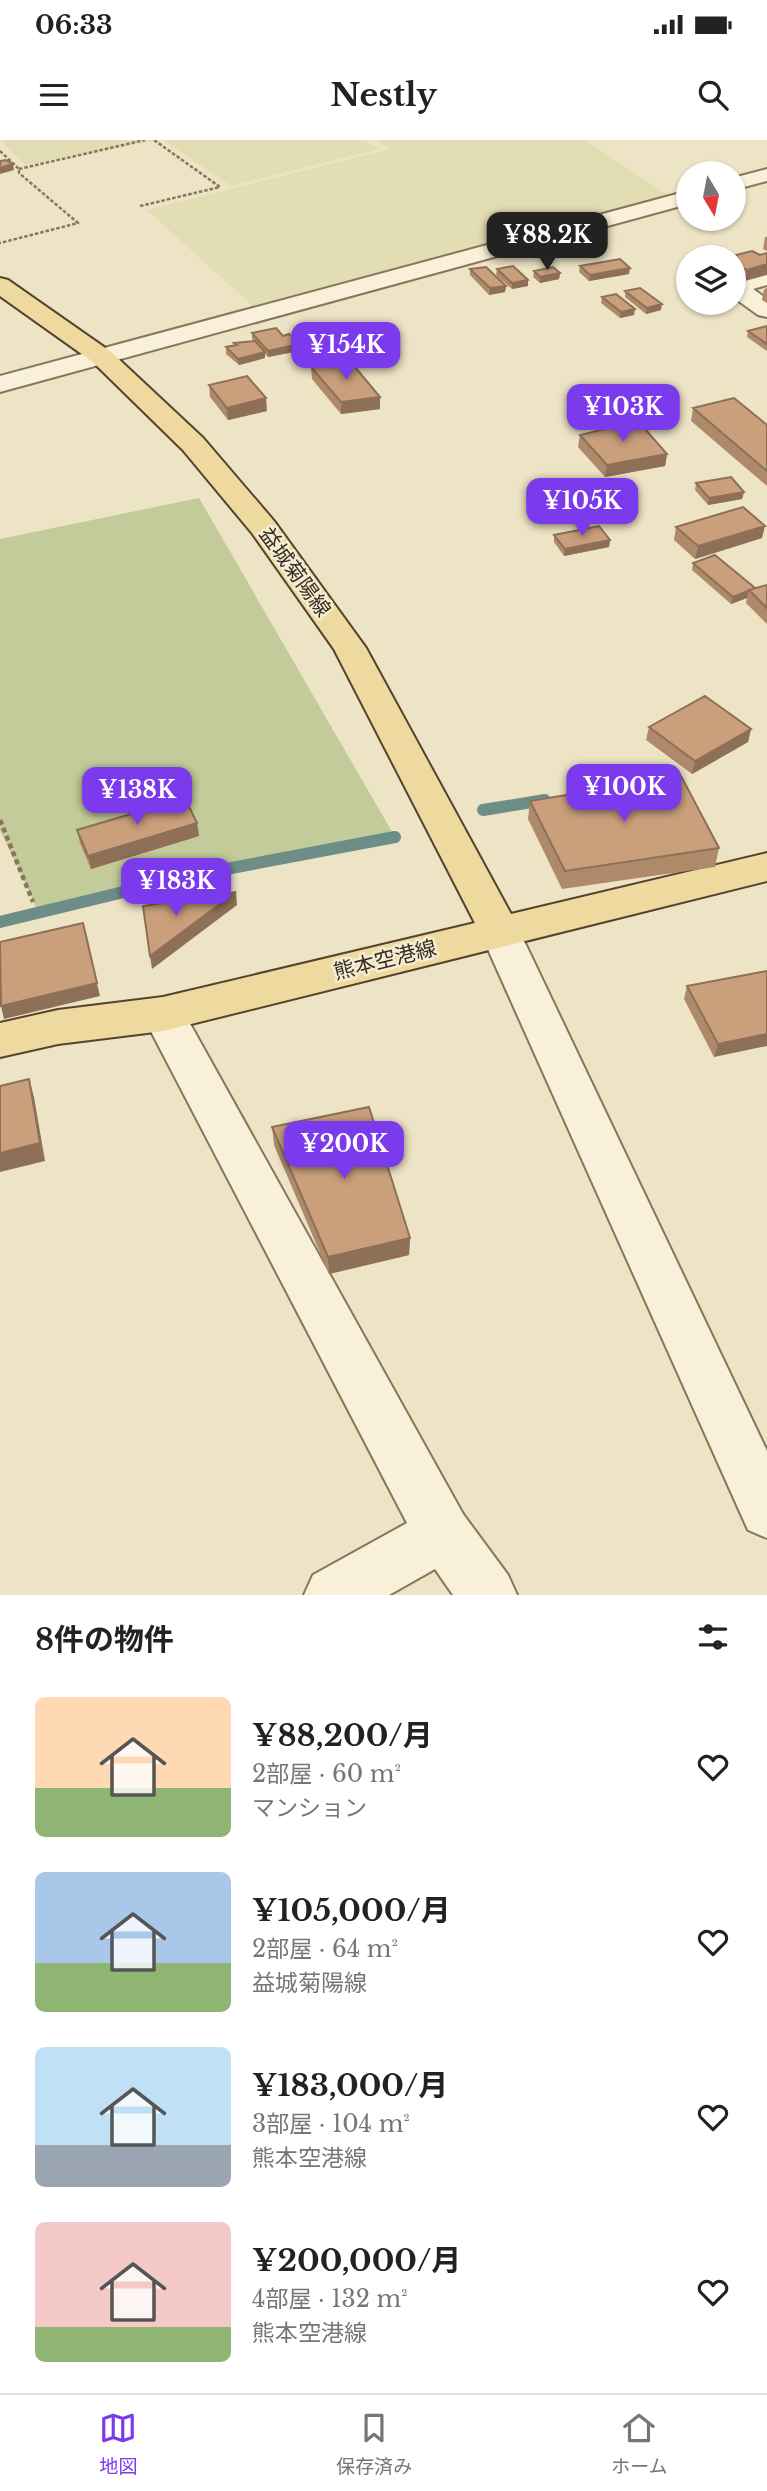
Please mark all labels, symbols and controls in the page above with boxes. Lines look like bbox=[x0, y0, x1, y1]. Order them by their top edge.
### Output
text: 06:33 bbox=[35, 9, 113, 41]
text: Nestly bbox=[330, 75, 437, 115]
icon: menu bbox=[35, 76, 73, 114]
icon: search bbox=[694, 76, 732, 114]
north arrow bbox=[676, 161, 746, 231]
map controls bbox=[676, 161, 746, 315]
pin: ¥88.2K bbox=[490, 212, 604, 272]
text: ¥88.2K bbox=[503, 221, 591, 249]
button: layers bbox=[676, 245, 746, 315]
pin: ¥154K bbox=[297, 322, 395, 382]
text: ¥154K bbox=[307, 331, 385, 359]
pin: ¥103K bbox=[574, 384, 672, 444]
text: ¥103K bbox=[583, 393, 663, 421]
pin: ¥105K bbox=[533, 478, 631, 538]
text: ¥105K bbox=[542, 487, 622, 515]
street label: 益城菊陽線 bbox=[254, 522, 336, 622]
pin: ¥100K bbox=[575, 764, 673, 824]
pin: ¥138K bbox=[88, 768, 186, 827]
text: ¥100K bbox=[582, 773, 666, 801]
text: ¥138K bbox=[98, 776, 176, 804]
pin: ¥183K bbox=[127, 858, 225, 918]
text: ¥183K bbox=[137, 867, 215, 895]
street label: 熊本空港線 bbox=[331, 935, 439, 985]
pin: ¥200K bbox=[295, 1122, 393, 1181]
text: ¥200K bbox=[300, 1130, 388, 1158]
icon: filters bbox=[694, 1618, 732, 1656]
text: 8件の物件 bbox=[35, 1621, 174, 1658]
text: ¥88,200/月 bbox=[252, 1717, 433, 1754]
icon: home bbox=[91, 1725, 175, 1809]
icon: heart bbox=[694, 1748, 732, 1786]
text: 2部屋 · 60 m² bbox=[252, 1760, 401, 1788]
text: マンション bbox=[252, 1794, 367, 1822]
text: ¥105,000/月 bbox=[252, 1892, 451, 1929]
icon: home bbox=[91, 1900, 175, 1984]
icon: heart bbox=[694, 1923, 732, 1961]
text: 2部屋 · 64 m² bbox=[252, 1935, 398, 1963]
text: 益城菊陽線 bbox=[252, 1969, 367, 1997]
text: ¥183,000/月 bbox=[252, 2067, 448, 2104]
icon: home bbox=[91, 2075, 175, 2159]
icon: heart bbox=[694, 2098, 732, 2136]
text: 3部屋 · 104 m² bbox=[252, 2110, 410, 2138]
text: 熊本空港線 bbox=[252, 2144, 367, 2172]
text: ¥200,000/月 bbox=[252, 2242, 461, 2279]
icon: home bbox=[91, 2250, 175, 2334]
icon: heart bbox=[694, 2273, 732, 2311]
text: 4部屋 · 132 m² bbox=[252, 2285, 408, 2313]
text: 熊本空港線 bbox=[252, 2319, 367, 2347]
tab: 地図 bbox=[99, 2409, 137, 2478]
tab: 保存済み bbox=[336, 2409, 412, 2478]
tab: ホーム bbox=[611, 2409, 668, 2478]

